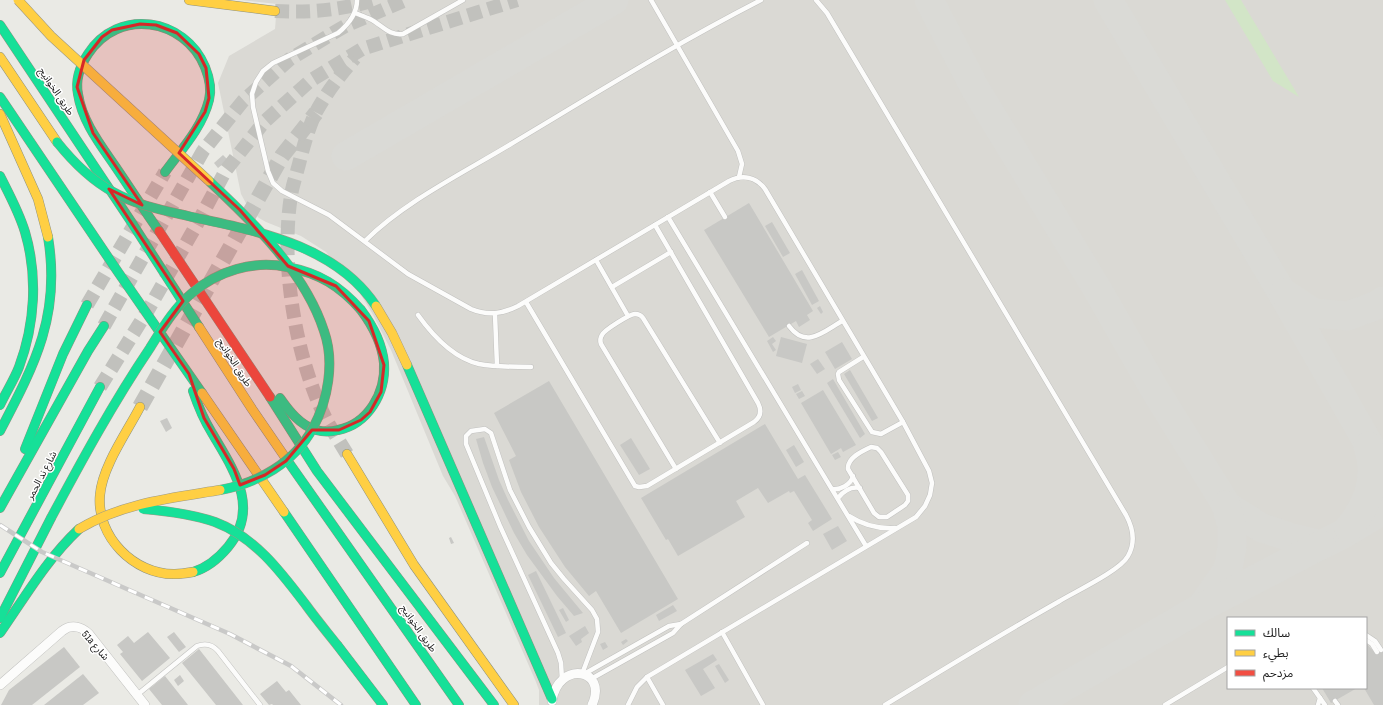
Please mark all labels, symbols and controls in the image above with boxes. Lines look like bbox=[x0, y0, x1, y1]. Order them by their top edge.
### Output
street label: طريق الخوانيج bbox=[35, 65, 78, 119]
street label: طريق الخوانيج bbox=[213, 336, 255, 390]
street label: شارع ند الحمر bbox=[23, 449, 61, 503]
street label: طريق الخوانيج bbox=[397, 602, 440, 655]
legend bbox=[1227, 617, 1367, 689]
text: سالك bbox=[1263, 625, 1290, 641]
street label: 51a شارع bbox=[78, 628, 112, 664]
text: بطيء bbox=[1263, 645, 1289, 663]
text: مزدحم bbox=[1263, 665, 1293, 682]

